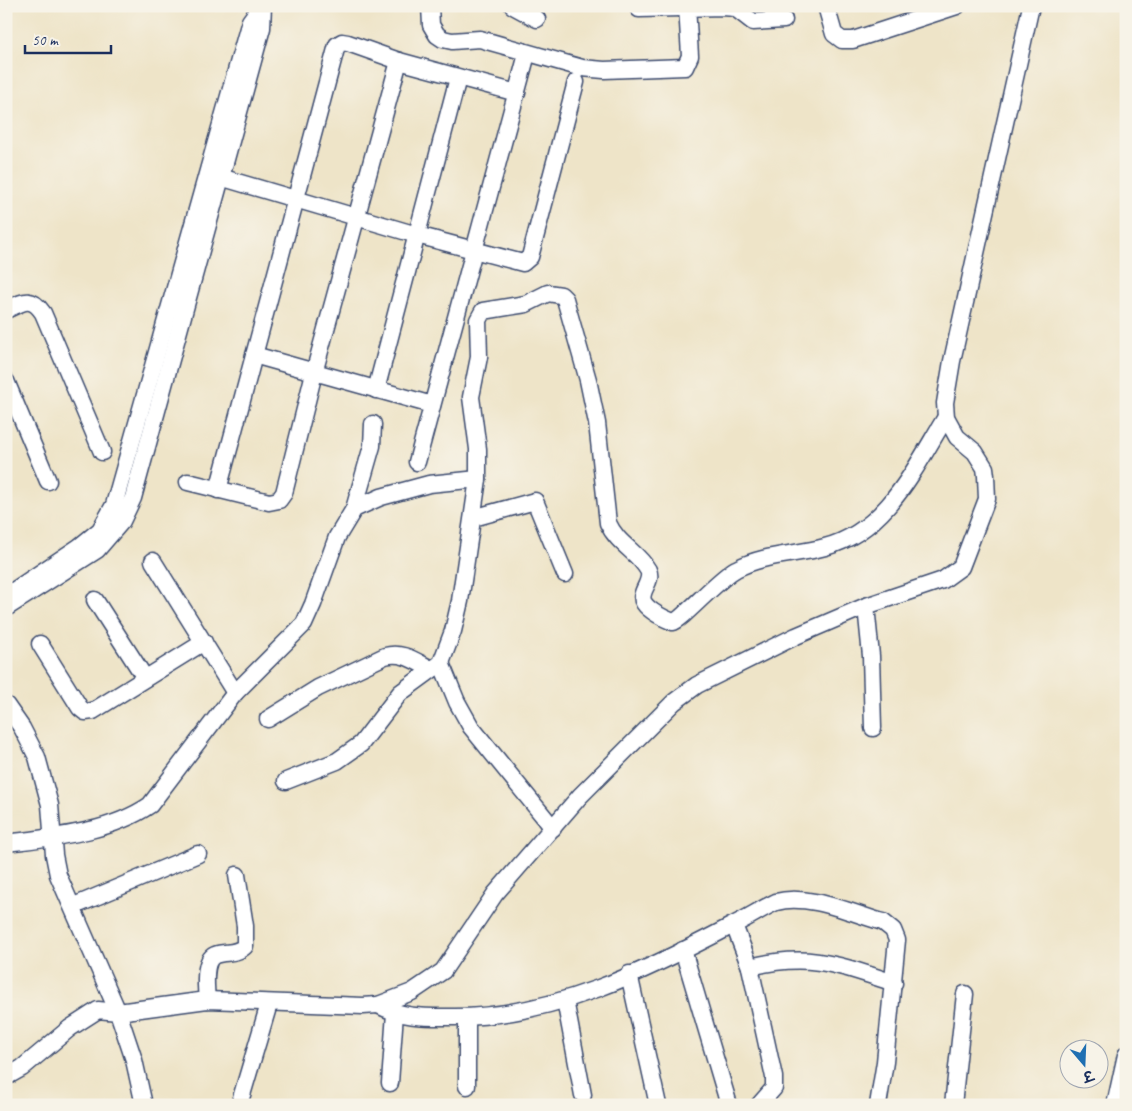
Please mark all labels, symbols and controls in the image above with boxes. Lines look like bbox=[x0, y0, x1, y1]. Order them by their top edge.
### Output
scale bar bbox=[25, 22, 111, 54]
text: 50 m bbox=[32, 31, 59, 50]
north arrow bbox=[1060, 1038, 1110, 1088]
text: उ bbox=[1079, 1066, 1097, 1086]

